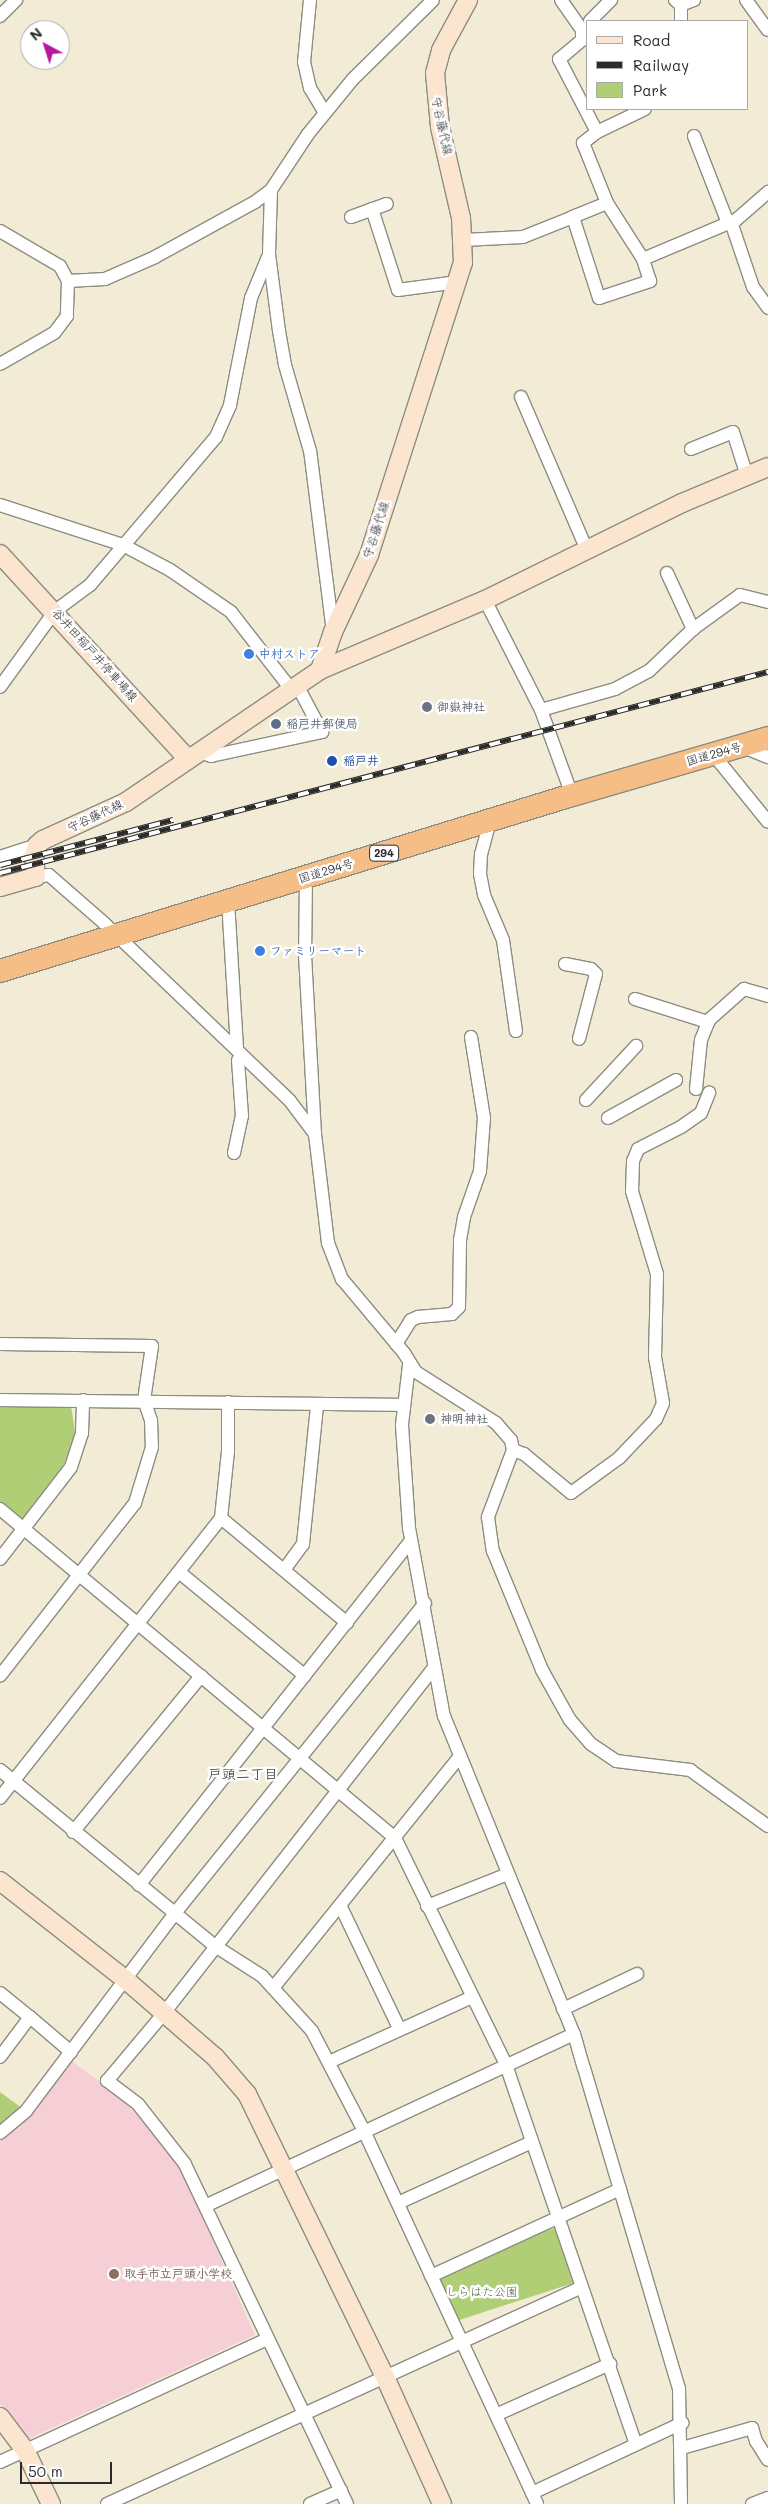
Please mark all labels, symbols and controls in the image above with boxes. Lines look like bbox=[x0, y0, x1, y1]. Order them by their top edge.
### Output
north arrow bbox=[20, 20, 70, 70]
legend bbox=[586, 20, 748, 110]
text: N bbox=[25, 23, 46, 45]
text: Road bbox=[633, 30, 670, 50]
text: Railway bbox=[633, 55, 689, 75]
text: Park bbox=[633, 80, 667, 100]
street label: 守谷藤代線 bbox=[429, 95, 455, 157]
street label: 守谷藤代線 bbox=[360, 499, 392, 561]
street label: 谷井田稲戸井停車場線 bbox=[50, 606, 140, 704]
place label: 中村ストア bbox=[259, 647, 319, 661]
marker: 中村ストア bbox=[243, 648, 255, 660]
place label: 御嶽神社 bbox=[437, 700, 485, 714]
marker: 御嶽神社 bbox=[421, 701, 433, 713]
place label: 稲戸井郵便局 bbox=[286, 717, 358, 731]
marker: 稲戸井郵便局 bbox=[270, 718, 282, 730]
street label: 国道294号 bbox=[685, 739, 743, 769]
marker: 稲戸井 bbox=[325, 754, 339, 768]
place label: 稲戸井 bbox=[343, 754, 379, 768]
street label: 守谷藤代線 bbox=[65, 797, 125, 835]
road number: 294 bbox=[369, 844, 399, 861]
street label: 国道294号 bbox=[297, 856, 355, 886]
place label: ファミリーマート bbox=[270, 944, 366, 958]
marker: ファミリーマート bbox=[254, 945, 266, 957]
place label: 神明神社 bbox=[440, 1412, 488, 1426]
marker: 神明神社 bbox=[424, 1413, 436, 1425]
district label: 戸頭二丁目 bbox=[208, 1766, 278, 1782]
place label: 取手市立戸頭小学校 bbox=[124, 2267, 232, 2281]
marker: 取手市立戸頭小学校 bbox=[108, 2268, 120, 2280]
park label: しらはた公園 bbox=[446, 2285, 518, 2299]
scale bar bbox=[22, 2452, 115, 2484]
text: 50 m bbox=[28, 2461, 63, 2481]

